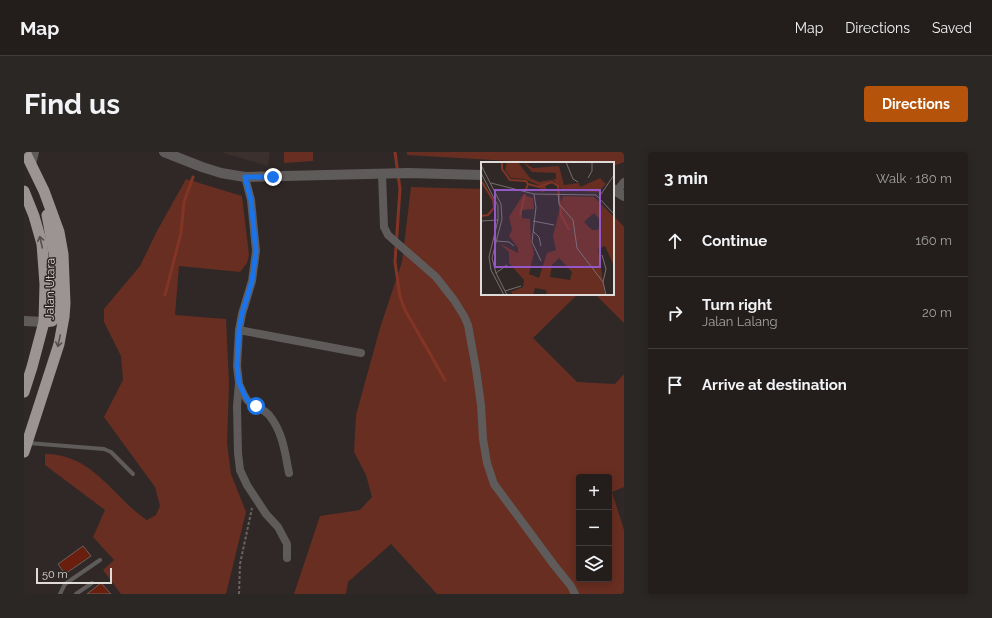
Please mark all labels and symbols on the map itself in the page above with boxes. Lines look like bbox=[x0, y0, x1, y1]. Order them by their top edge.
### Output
inset map bbox=[481, 162, 614, 295]
route end bbox=[264, 168, 282, 186]
one-way arrow bbox=[36, 235, 44, 248]
street label: Jalan Utara bbox=[42, 258, 58, 320]
one-way arrow bbox=[55, 334, 63, 347]
route start bbox=[247, 397, 265, 415]
scale bar bbox=[36, 566, 112, 585]

